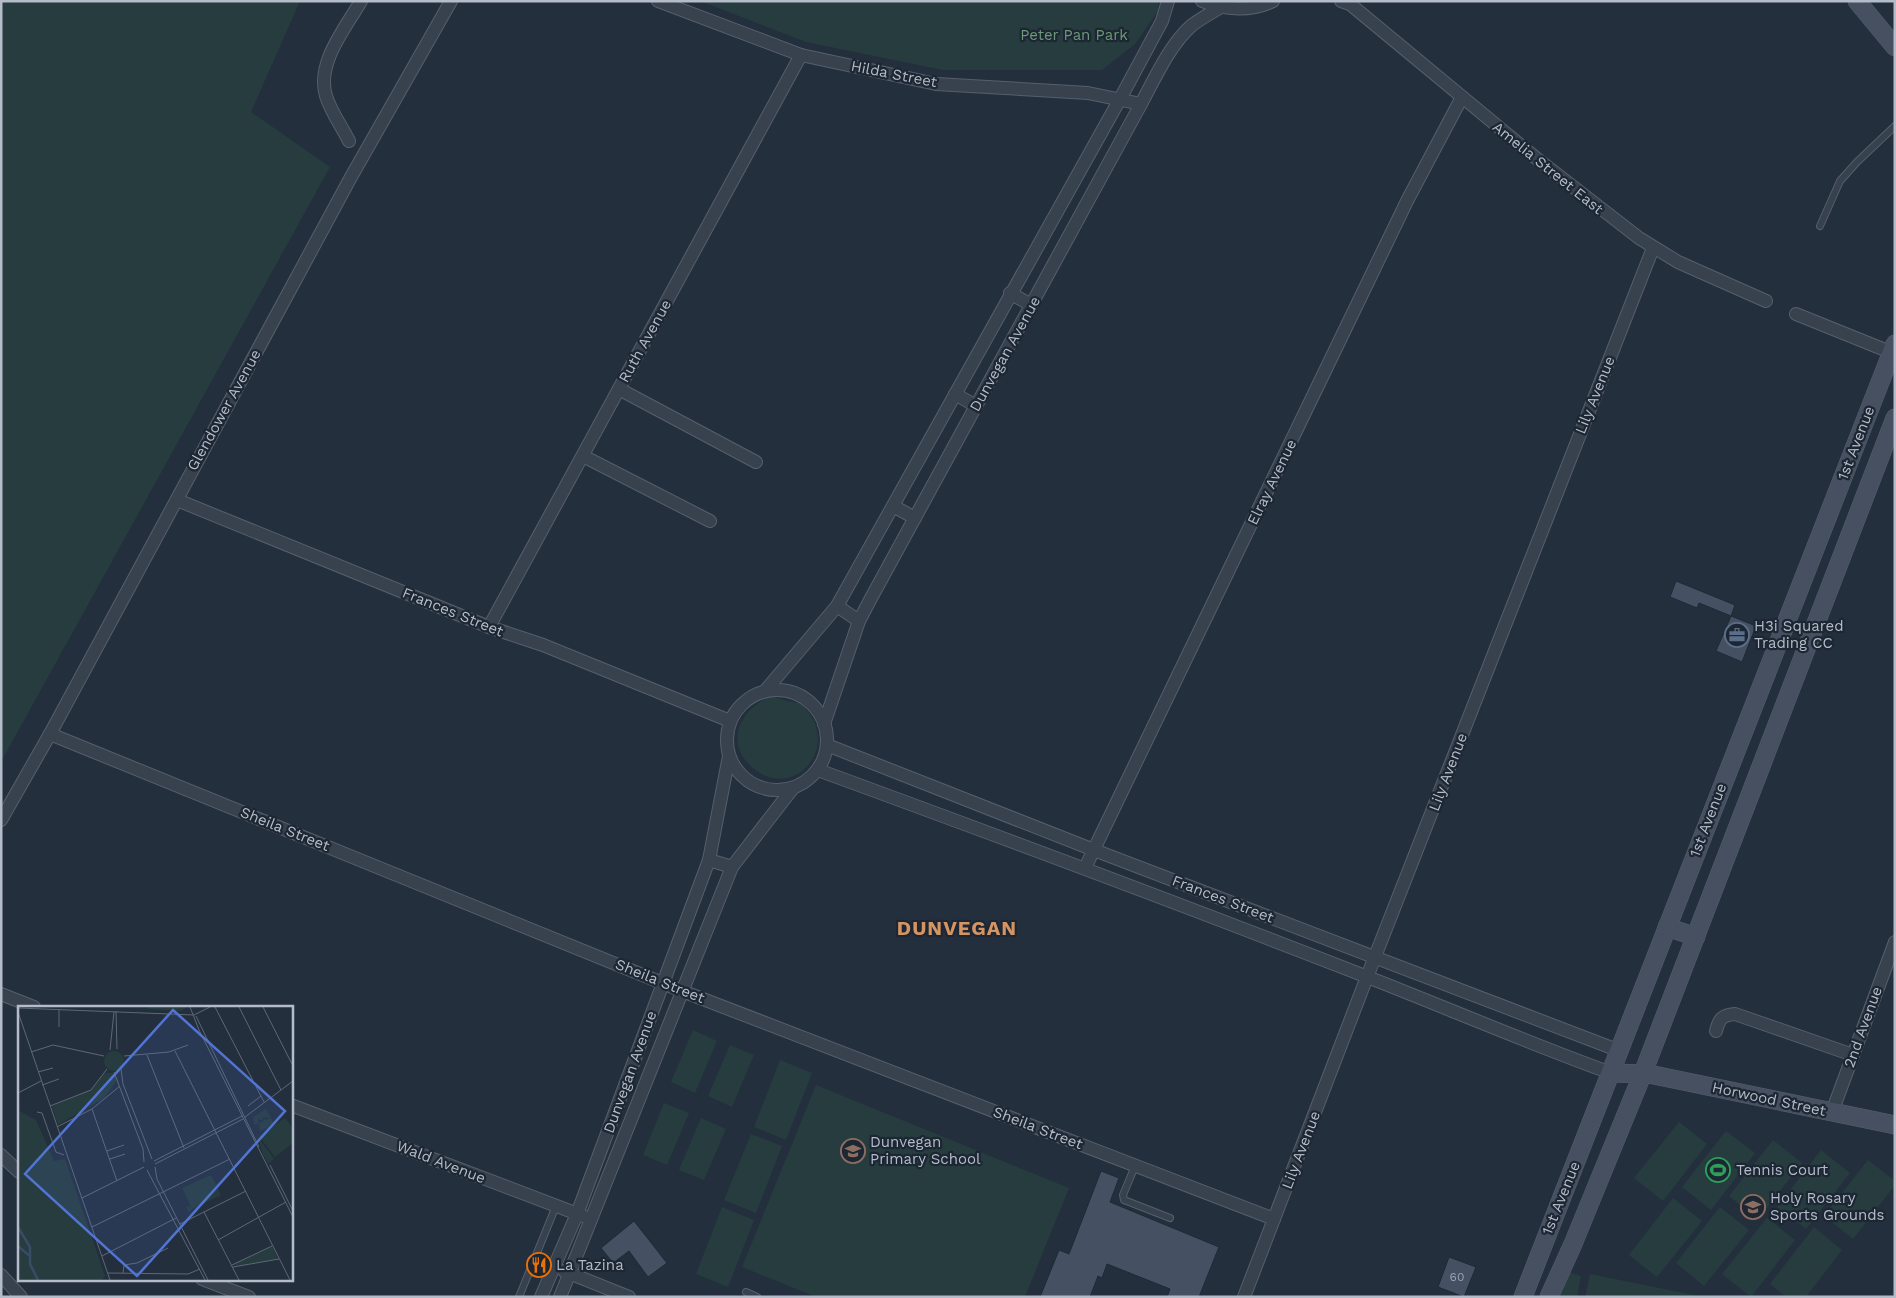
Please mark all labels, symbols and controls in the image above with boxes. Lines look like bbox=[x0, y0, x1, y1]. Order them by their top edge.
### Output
park label: Peter Pan Park bbox=[1020, 26, 1128, 44]
street label: Hilda Street bbox=[849, 57, 939, 91]
street label: Amelia Street East bbox=[1489, 118, 1608, 219]
street label: Dunvegan Avenue bbox=[966, 293, 1044, 415]
street label: Ruth Avenue bbox=[615, 296, 675, 386]
street label: Glendower Avenue bbox=[183, 346, 265, 474]
street label: Lily Avenue bbox=[1571, 354, 1619, 436]
street label: 1st Avenue bbox=[1834, 404, 1878, 482]
street label: Elray Avenue bbox=[1244, 436, 1300, 528]
street label: Frances Street bbox=[400, 584, 507, 641]
place label: H3i Squared Trading CC bbox=[1754, 617, 1844, 652]
office icon: H3i Squared Trading CC bbox=[1724, 622, 1750, 648]
street label: Lily Avenue bbox=[1425, 730, 1471, 814]
street label: 1st Avenue bbox=[1686, 781, 1730, 859]
street label: Sheila Street bbox=[238, 803, 333, 855]
street label: Frances Street bbox=[1170, 871, 1277, 927]
district label: DUNVEGAN bbox=[897, 916, 1017, 940]
street label: Sheila Street bbox=[613, 955, 708, 1007]
street label: 2nd Avenue bbox=[1840, 984, 1886, 1070]
inset map bbox=[18, 1006, 292, 1280]
street label: Dunvegan Avenue bbox=[599, 1008, 661, 1136]
street label: Horwood Street bbox=[1710, 1078, 1828, 1120]
street label: Sheila Street bbox=[991, 1103, 1086, 1154]
street label: Lily Avenue bbox=[1278, 1108, 1324, 1192]
place label: Dunvegan Primary School bbox=[870, 1133, 981, 1168]
street label: Wald Avenue bbox=[394, 1137, 488, 1187]
school or university icon: Dunvegan Primary School bbox=[840, 1138, 866, 1164]
sports icon: Tennis Court bbox=[1705, 1157, 1731, 1183]
street label: 1st Avenue bbox=[1538, 1159, 1584, 1237]
place label: Tennis Court bbox=[1736, 1161, 1829, 1179]
place label: Holy Rosary Sports Grounds bbox=[1770, 1189, 1885, 1224]
school or university icon: Holy Rosary Sports Grounds bbox=[1740, 1194, 1766, 1220]
restaurant icon: La Tazina bbox=[526, 1252, 552, 1278]
place label: La Tazina bbox=[556, 1256, 624, 1274]
house number: 60 bbox=[1450, 1270, 1464, 1284]

